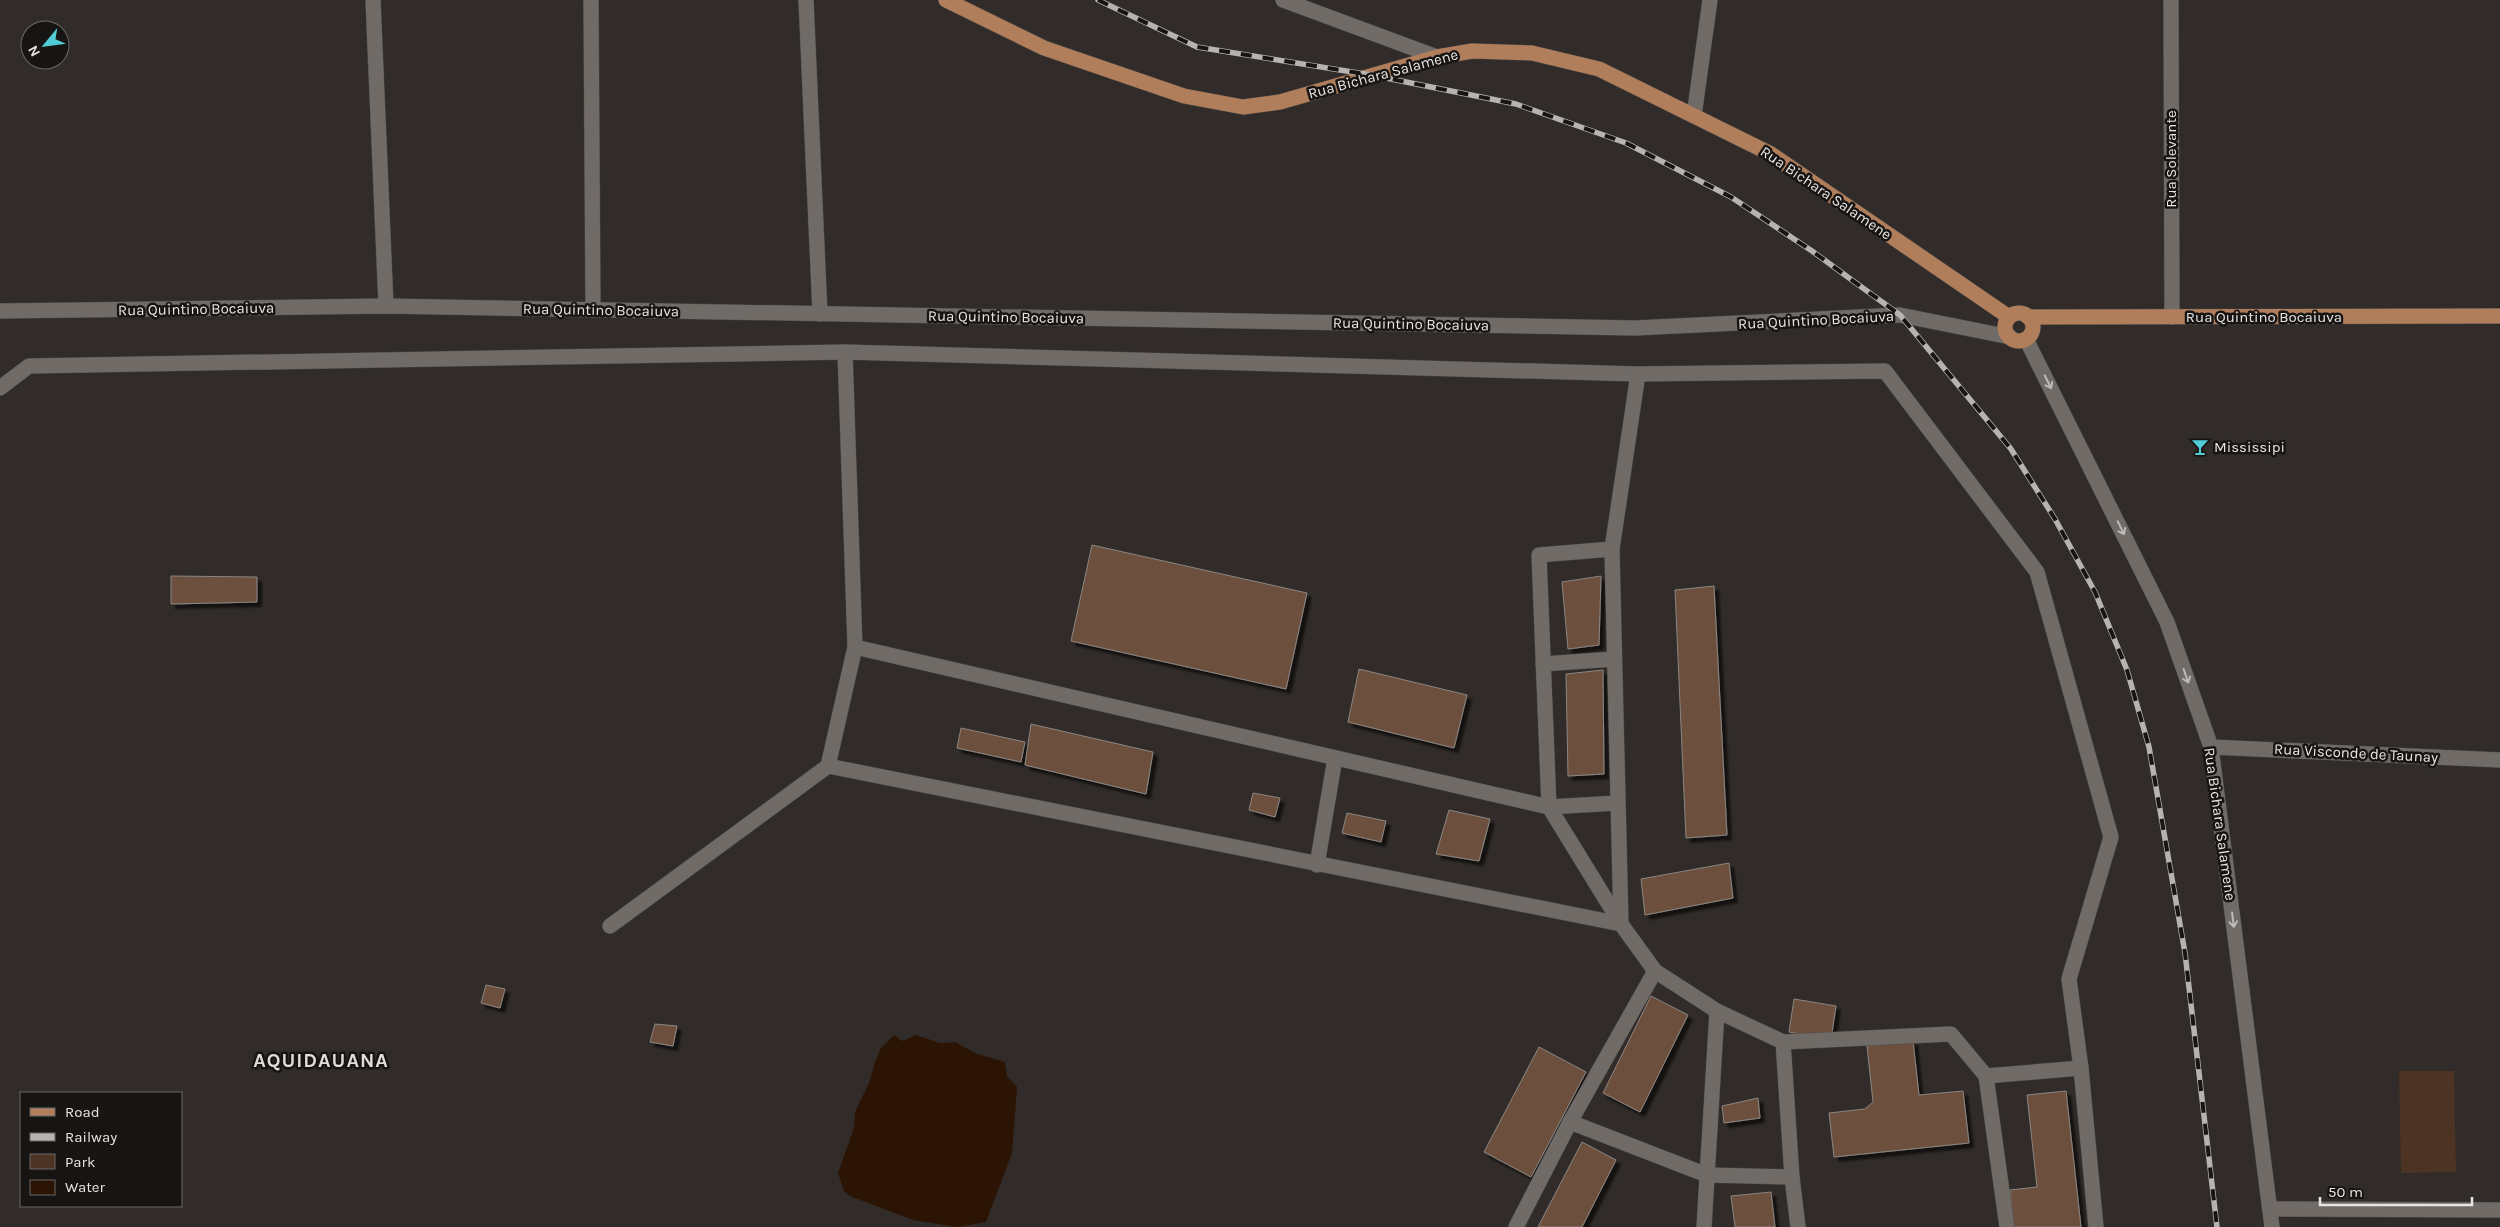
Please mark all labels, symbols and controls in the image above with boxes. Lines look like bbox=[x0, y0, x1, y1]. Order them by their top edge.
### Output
north arrow bbox=[20, 20, 70, 70]
text: N bbox=[24, 43, 44, 60]
street label: Rua Bichara Salamene bbox=[1306, 45, 1460, 103]
street label: Rua Solevante bbox=[2162, 110, 2180, 208]
street label: Rua Bichara Salamene bbox=[1757, 142, 1895, 244]
street label: Rua Quintino Bocaiuva bbox=[118, 299, 274, 319]
street label: Rua Quintino Bocaiuva bbox=[523, 300, 679, 320]
street label: Rua Quintino Bocaiuva bbox=[928, 307, 1084, 327]
street label: Rua Quintino Bocaiuva bbox=[1738, 307, 1894, 333]
street label: Rua Quintino Bocaiuva bbox=[2186, 308, 2342, 326]
street label: Rua Quintino Bocaiuva bbox=[1333, 314, 1489, 334]
one-way arrow bbox=[2044, 374, 2053, 389]
bar icon: Mississipi bbox=[2190, 437, 2210, 457]
place label: Mississipi bbox=[2214, 438, 2285, 456]
one-way arrow bbox=[2116, 520, 2126, 535]
one-way arrow bbox=[2182, 668, 2191, 683]
street label: Rua Visconde de Taunay bbox=[2274, 740, 2438, 766]
street label: Rua Bichara Salamene bbox=[2200, 746, 2240, 902]
one-way arrow bbox=[2228, 912, 2238, 928]
district label: AQUIDAUANA bbox=[253, 1049, 389, 1072]
legend bbox=[20, 1092, 182, 1207]
text: Road bbox=[65, 1103, 100, 1121]
text: Railway bbox=[65, 1128, 117, 1146]
text: Park bbox=[65, 1153, 95, 1171]
scale bar bbox=[2320, 1174, 2472, 1206]
text: Water bbox=[65, 1178, 106, 1196]
text: 50 m bbox=[2328, 1183, 2363, 1201]

